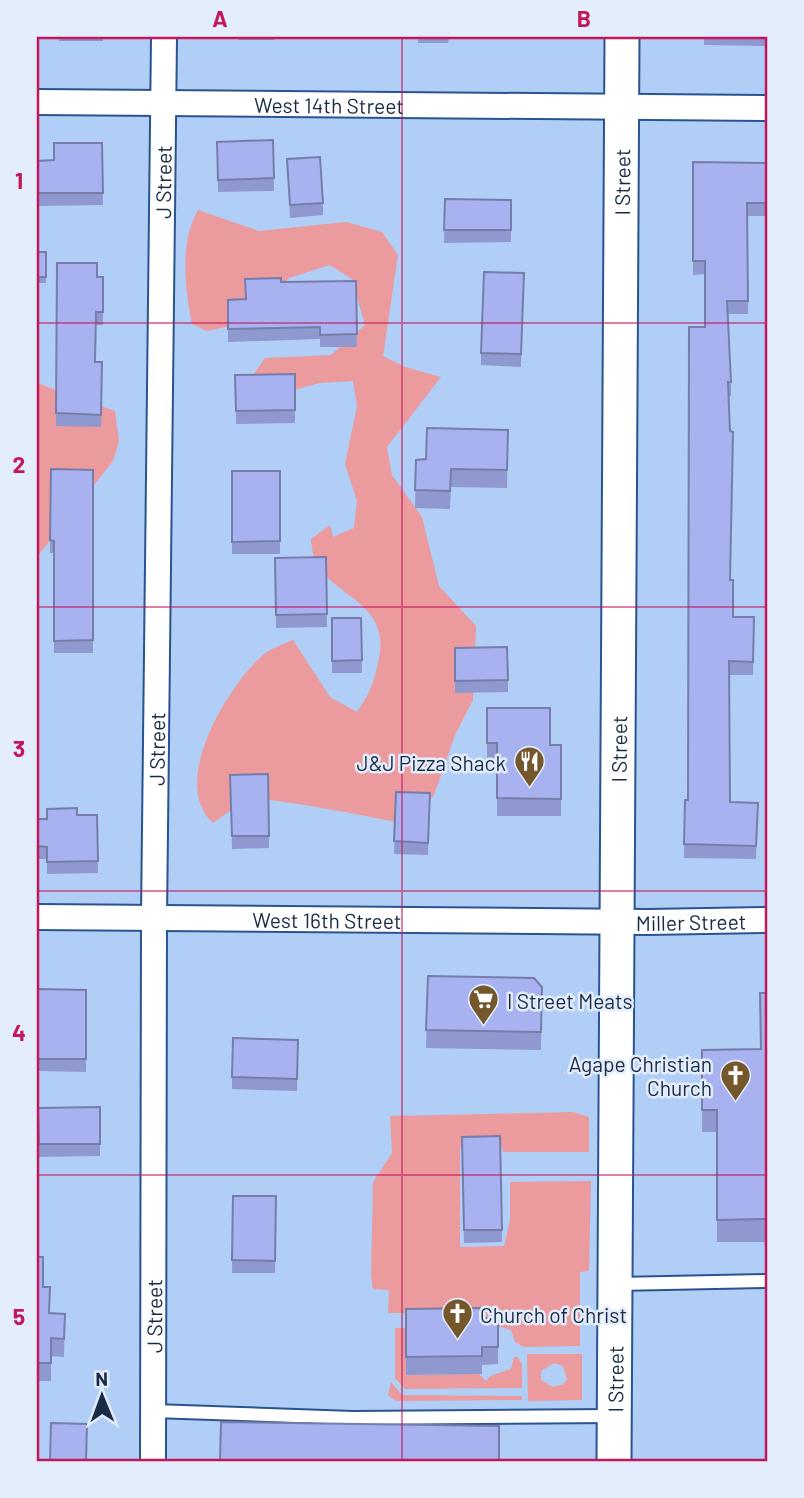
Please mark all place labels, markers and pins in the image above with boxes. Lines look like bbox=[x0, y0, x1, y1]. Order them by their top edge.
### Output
restaurant icon: J&J Pizza Shack bbox=[512, 745, 546, 789]
place label: J&J Pizza Shack bbox=[357, 750, 506, 775]
supermarket icon: I Street Meats bbox=[467, 983, 501, 1027]
place label: I Street Meats bbox=[507, 988, 633, 1013]
place label: Agape Christian Church bbox=[569, 1051, 712, 1100]
church icon: Agape Christian Church bbox=[718, 1058, 752, 1102]
church icon: Church of Christ bbox=[440, 1297, 474, 1341]
place label: Church of Christ bbox=[480, 1302, 627, 1327]

